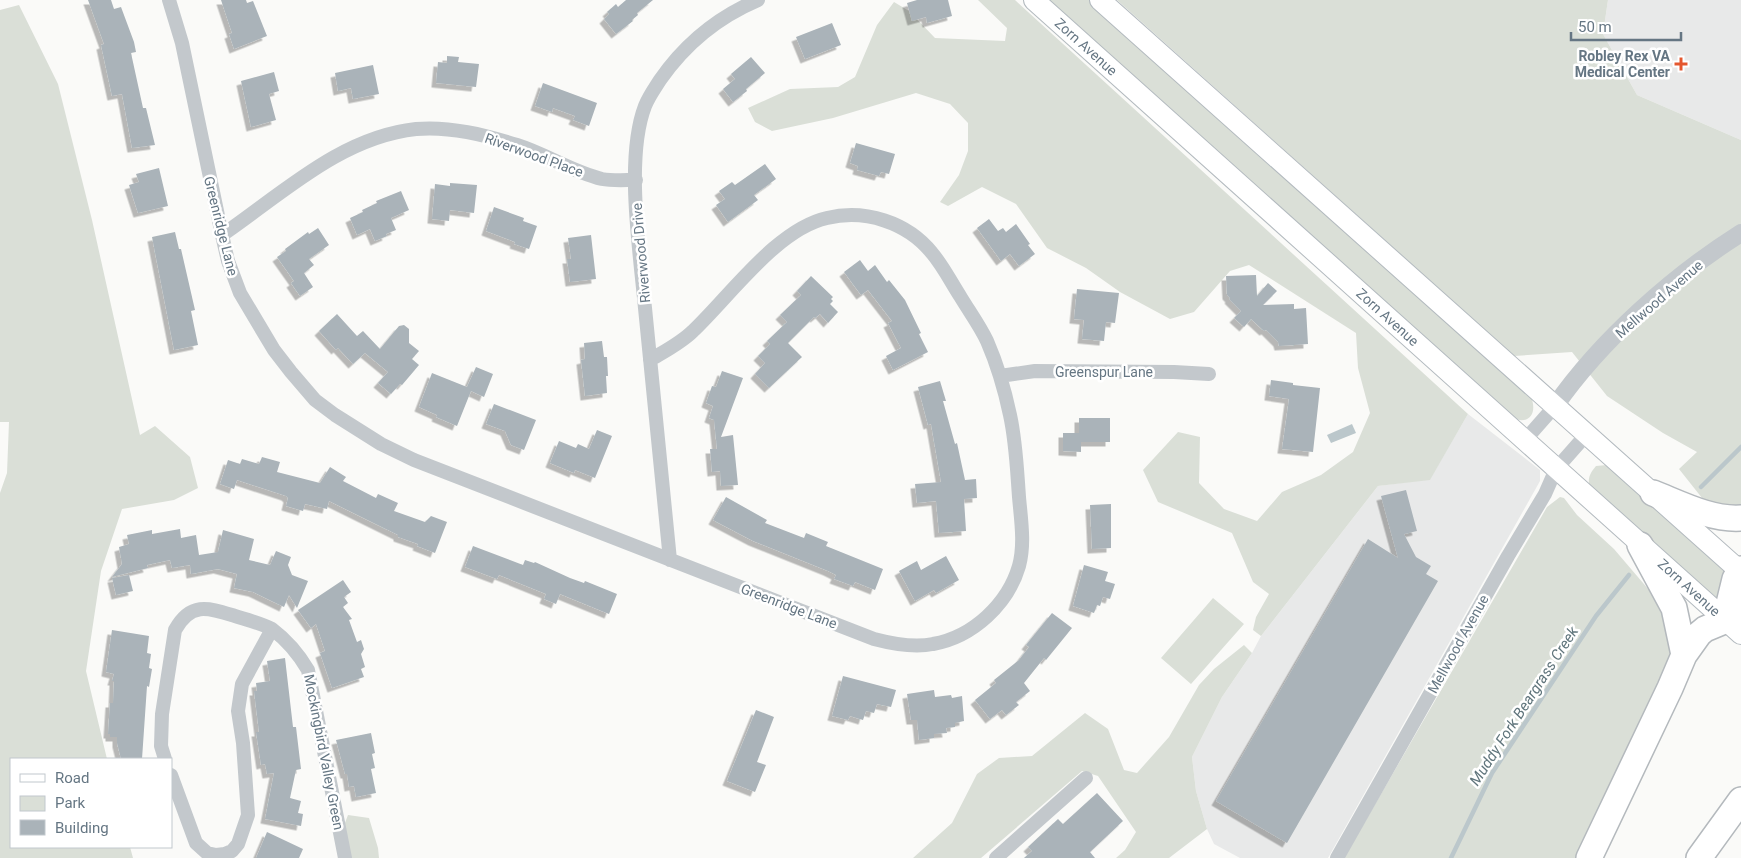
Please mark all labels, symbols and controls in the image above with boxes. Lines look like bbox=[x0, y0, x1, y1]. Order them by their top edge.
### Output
scale bar bbox=[1571, 10, 1681, 42]
street label: Zorn Avenue bbox=[1052, 15, 1121, 79]
text: 50 m bbox=[1578, 18, 1612, 36]
place label: Robley Rex VA Medical Center bbox=[1575, 48, 1671, 80]
marker: Robley Rex VA Medical Center bbox=[1674, 57, 1688, 71]
street label: Riverwood Place bbox=[483, 130, 585, 180]
street label: Greenridge Lane bbox=[201, 175, 241, 277]
street label: Riverwood Drive bbox=[629, 202, 653, 304]
street label: Mellwood Avenue bbox=[1612, 257, 1706, 341]
street label: Zorn Avenue bbox=[1353, 285, 1422, 349]
street label: Greenspur Lane bbox=[1055, 364, 1153, 380]
street label: Zorn Avenue bbox=[1655, 556, 1724, 620]
street label: Greenridge Lane bbox=[739, 580, 839, 632]
street label: Mellwood Avenue bbox=[1424, 592, 1492, 696]
water label: Muddy Fork Beargrass Creek bbox=[1466, 623, 1582, 789]
street label: Mockingbird Valley Green bbox=[301, 673, 347, 831]
legend bbox=[10, 758, 172, 848]
text: Road bbox=[55, 769, 89, 787]
text: Park bbox=[55, 794, 86, 812]
text: Building bbox=[55, 819, 109, 837]

